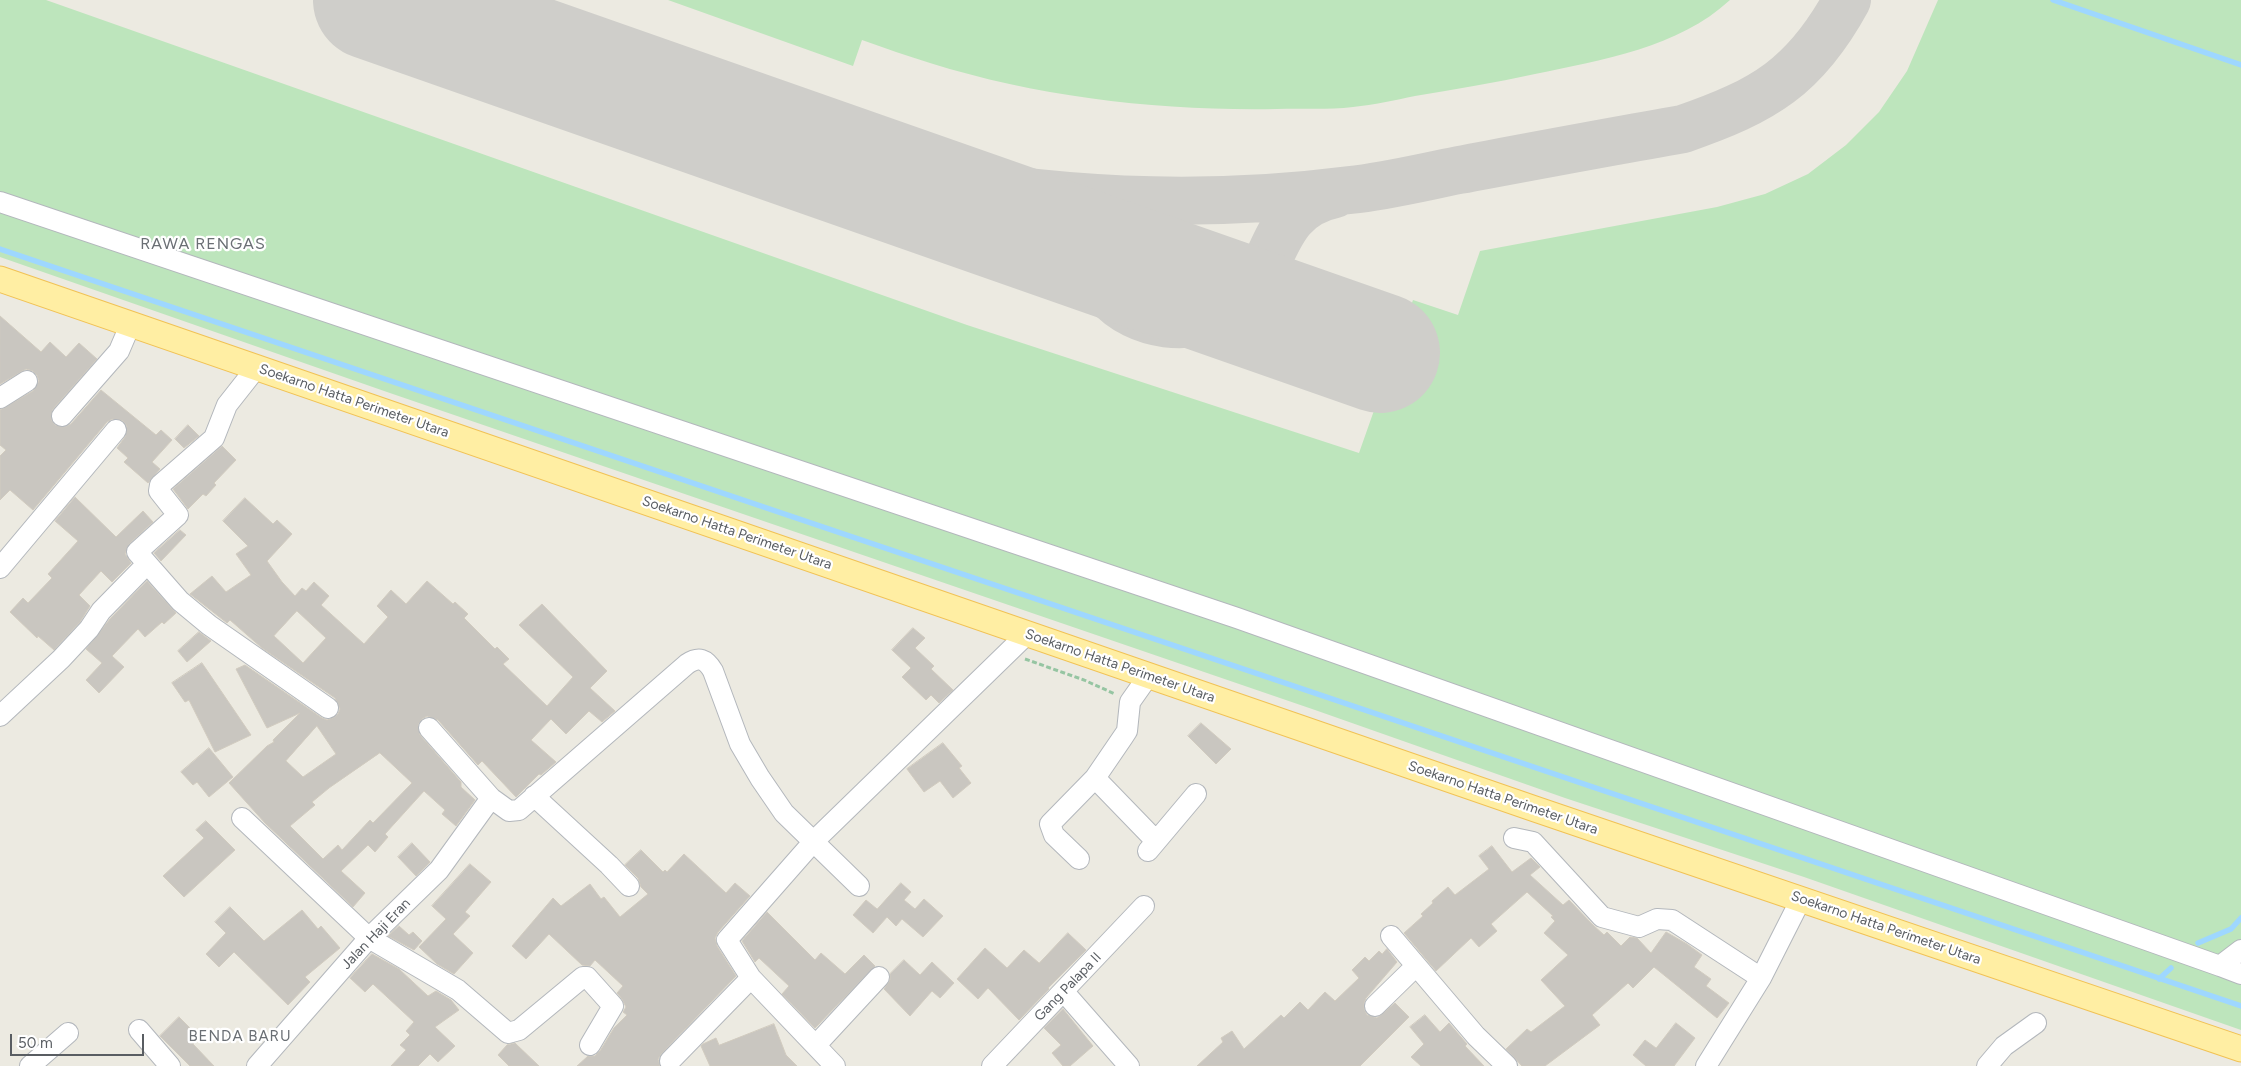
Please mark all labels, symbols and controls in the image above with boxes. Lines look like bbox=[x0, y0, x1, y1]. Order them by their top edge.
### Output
district label: RAWA RENGAS bbox=[139, 234, 267, 254]
street label: Soekarno Hatta Perimeter Utara bbox=[257, 361, 451, 441]
street label: Soekarno Hatta Perimeter Utara bbox=[640, 493, 834, 573]
street label: Soekarno Hatta Perimeter Utara bbox=[1023, 626, 1217, 706]
street label: Soekarno Hatta Perimeter Utara bbox=[1406, 758, 1600, 838]
street label: Soekarno Hatta Perimeter Utara bbox=[1789, 888, 1983, 968]
street label: Jalan Haji Eran bbox=[338, 895, 414, 973]
street label: Gang Palapa II bbox=[1031, 949, 1105, 1025]
scale bar bbox=[12, 1024, 146, 1056]
district label: BENDA BARU bbox=[187, 1028, 293, 1046]
text: 50 m bbox=[18, 1034, 53, 1052]

